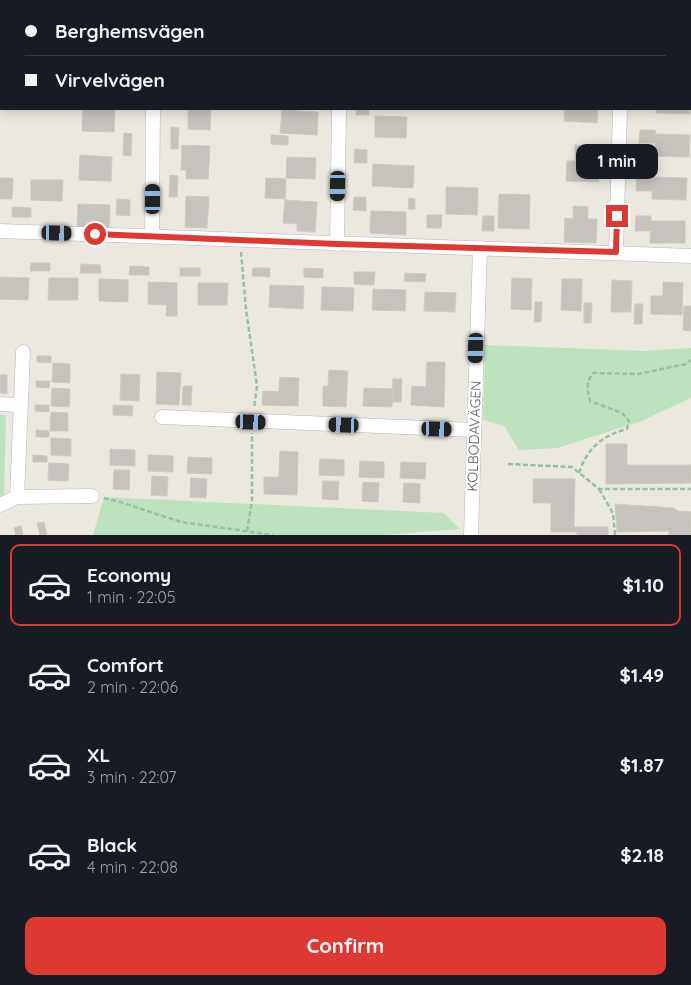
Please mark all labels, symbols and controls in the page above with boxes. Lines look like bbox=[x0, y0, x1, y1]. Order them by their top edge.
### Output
text: Berghemsvägen bbox=[55, 19, 205, 43]
text: Virvelvägen bbox=[55, 68, 165, 92]
callout: 1 min bbox=[576, 144, 658, 178]
text: 1 min bbox=[598, 151, 636, 171]
car bbox=[330, 171, 345, 201]
car bbox=[145, 184, 160, 214]
route end bbox=[606, 205, 628, 227]
route start bbox=[84, 223, 106, 245]
car bbox=[41, 225, 72, 241]
car bbox=[467, 333, 484, 363]
street label: KOLBODAVÄGEN bbox=[463, 380, 485, 492]
car bbox=[235, 414, 266, 430]
car bbox=[328, 417, 359, 433]
car bbox=[421, 421, 452, 437]
icon: car bbox=[27, 563, 72, 608]
text: Economy bbox=[87, 563, 171, 587]
text: $1.10 bbox=[622, 573, 664, 597]
text: 1 min · 22:05 bbox=[87, 587, 175, 607]
icon: car bbox=[27, 653, 72, 698]
text: Comfort bbox=[87, 653, 164, 677]
text: $1.49 bbox=[620, 663, 664, 687]
text: 2 min · 22:06 bbox=[87, 677, 178, 697]
icon: car bbox=[27, 743, 72, 788]
text: XL bbox=[87, 743, 110, 767]
text: $1.87 bbox=[620, 753, 664, 777]
text: 3 min · 22:07 bbox=[87, 767, 176, 787]
icon: car bbox=[27, 833, 72, 878]
text: Black bbox=[87, 833, 137, 857]
text: $2.18 bbox=[620, 843, 664, 867]
text: 4 min · 22:08 bbox=[87, 857, 178, 877]
button: Confirm bbox=[25, 917, 666, 975]

